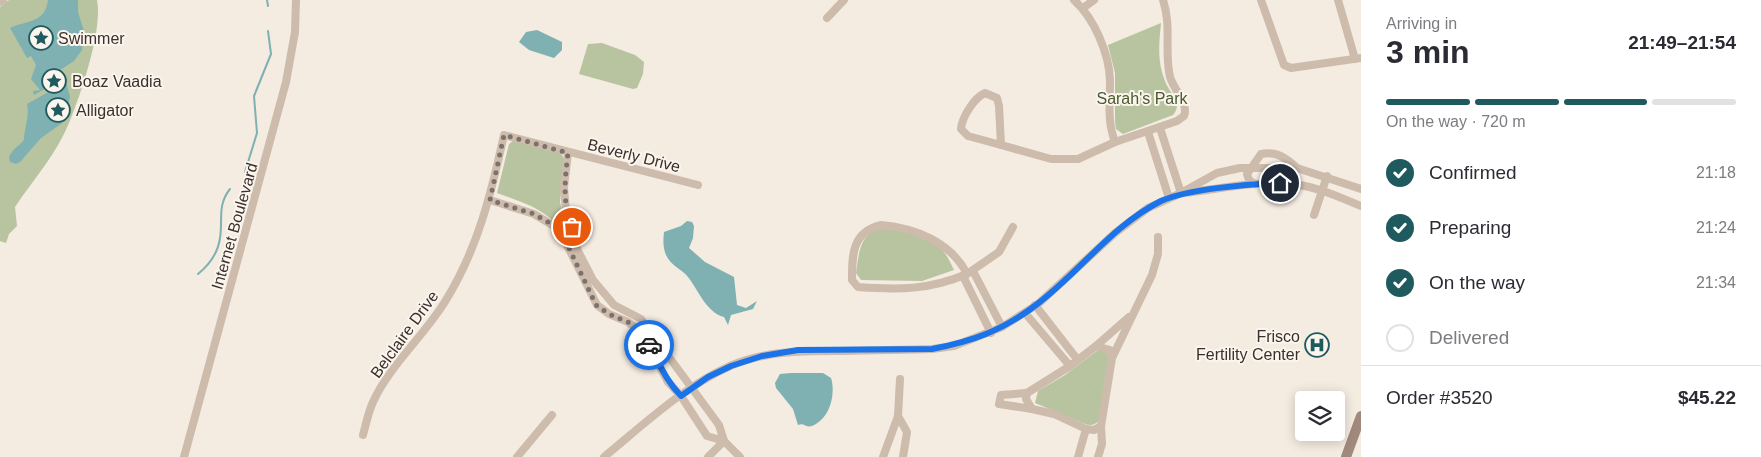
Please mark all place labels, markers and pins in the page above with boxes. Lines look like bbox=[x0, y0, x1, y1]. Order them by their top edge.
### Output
place icon: Swimmer bbox=[28, 25, 54, 51]
place label: Swimmer bbox=[58, 30, 125, 47]
place icon: Boaz Vaadia bbox=[41, 68, 67, 94]
place label: Boaz Vaadia bbox=[72, 73, 162, 90]
place icon: Alligator bbox=[45, 97, 71, 123]
place label: Alligator bbox=[76, 102, 134, 119]
pin bbox=[1259, 162, 1301, 204]
pin bbox=[551, 206, 593, 248]
place label: Frisco Fertility Center bbox=[1196, 328, 1301, 363]
hospital icon: Frisco Fertility Center bbox=[1304, 332, 1330, 358]

